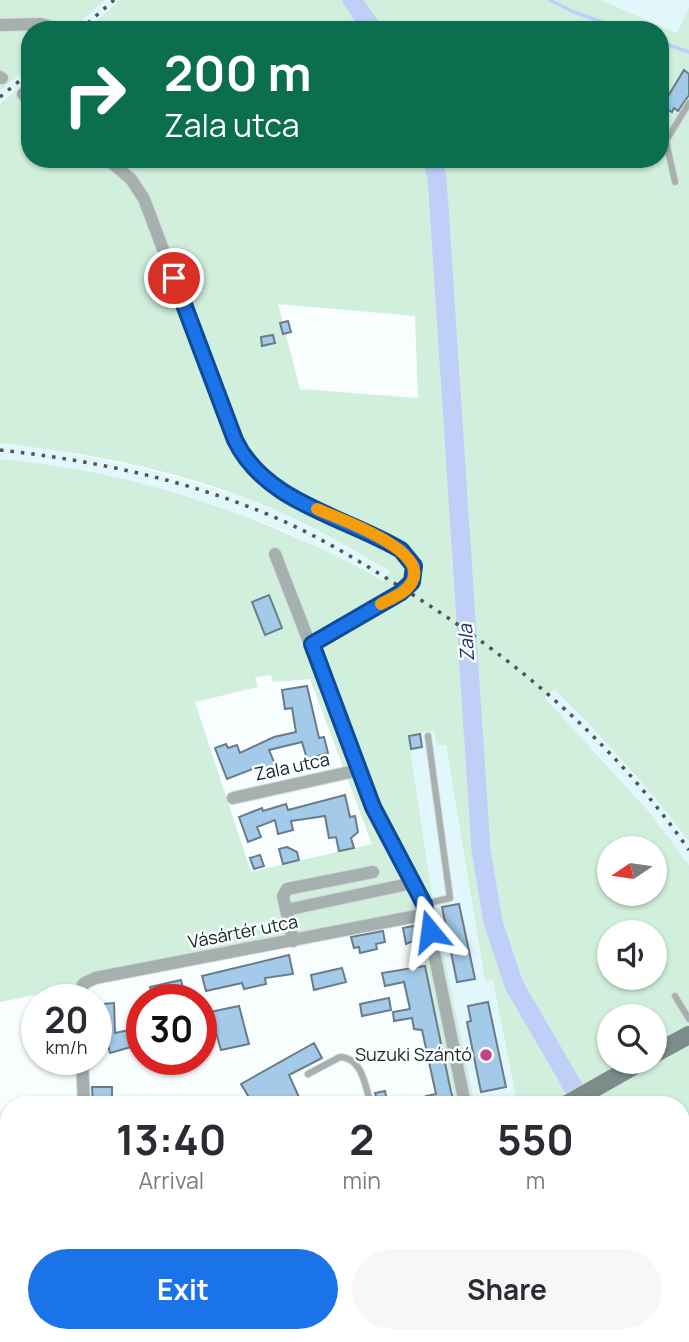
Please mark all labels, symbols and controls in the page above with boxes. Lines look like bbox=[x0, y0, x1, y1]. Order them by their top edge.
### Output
text: 200 m bbox=[164, 39, 312, 106]
icon: right bbox=[49, 49, 140, 140]
text: Zala utca bbox=[164, 103, 300, 147]
pin bbox=[144, 248, 204, 308]
icon: arrive bbox=[155, 259, 193, 297]
water label: Zala bbox=[452, 622, 480, 662]
street label: Zala utca bbox=[252, 746, 332, 786]
north arrow bbox=[597, 836, 667, 906]
map controls bbox=[597, 836, 667, 1074]
position arrow bbox=[393, 894, 467, 968]
street label: Vásártér utca bbox=[186, 909, 300, 953]
button: sound bbox=[597, 920, 667, 990]
speed limit sign: 30 bbox=[126, 984, 217, 1075]
text: 20 bbox=[45, 996, 88, 1044]
button: search bbox=[597, 1004, 667, 1074]
text: km/h bbox=[46, 1035, 87, 1059]
place label: Suzuki Szántó bbox=[355, 1042, 472, 1066]
marker: Suzuki Szántó bbox=[478, 1047, 494, 1063]
text: 13:40 bbox=[116, 1110, 226, 1168]
text: 2 bbox=[349, 1110, 374, 1168]
text: 550 bbox=[497, 1110, 574, 1168]
text: Arrival bbox=[138, 1164, 204, 1196]
text: min bbox=[342, 1164, 381, 1196]
text: m bbox=[526, 1164, 545, 1196]
button: Exit bbox=[28, 1249, 338, 1329]
button: Share bbox=[352, 1249, 662, 1329]

